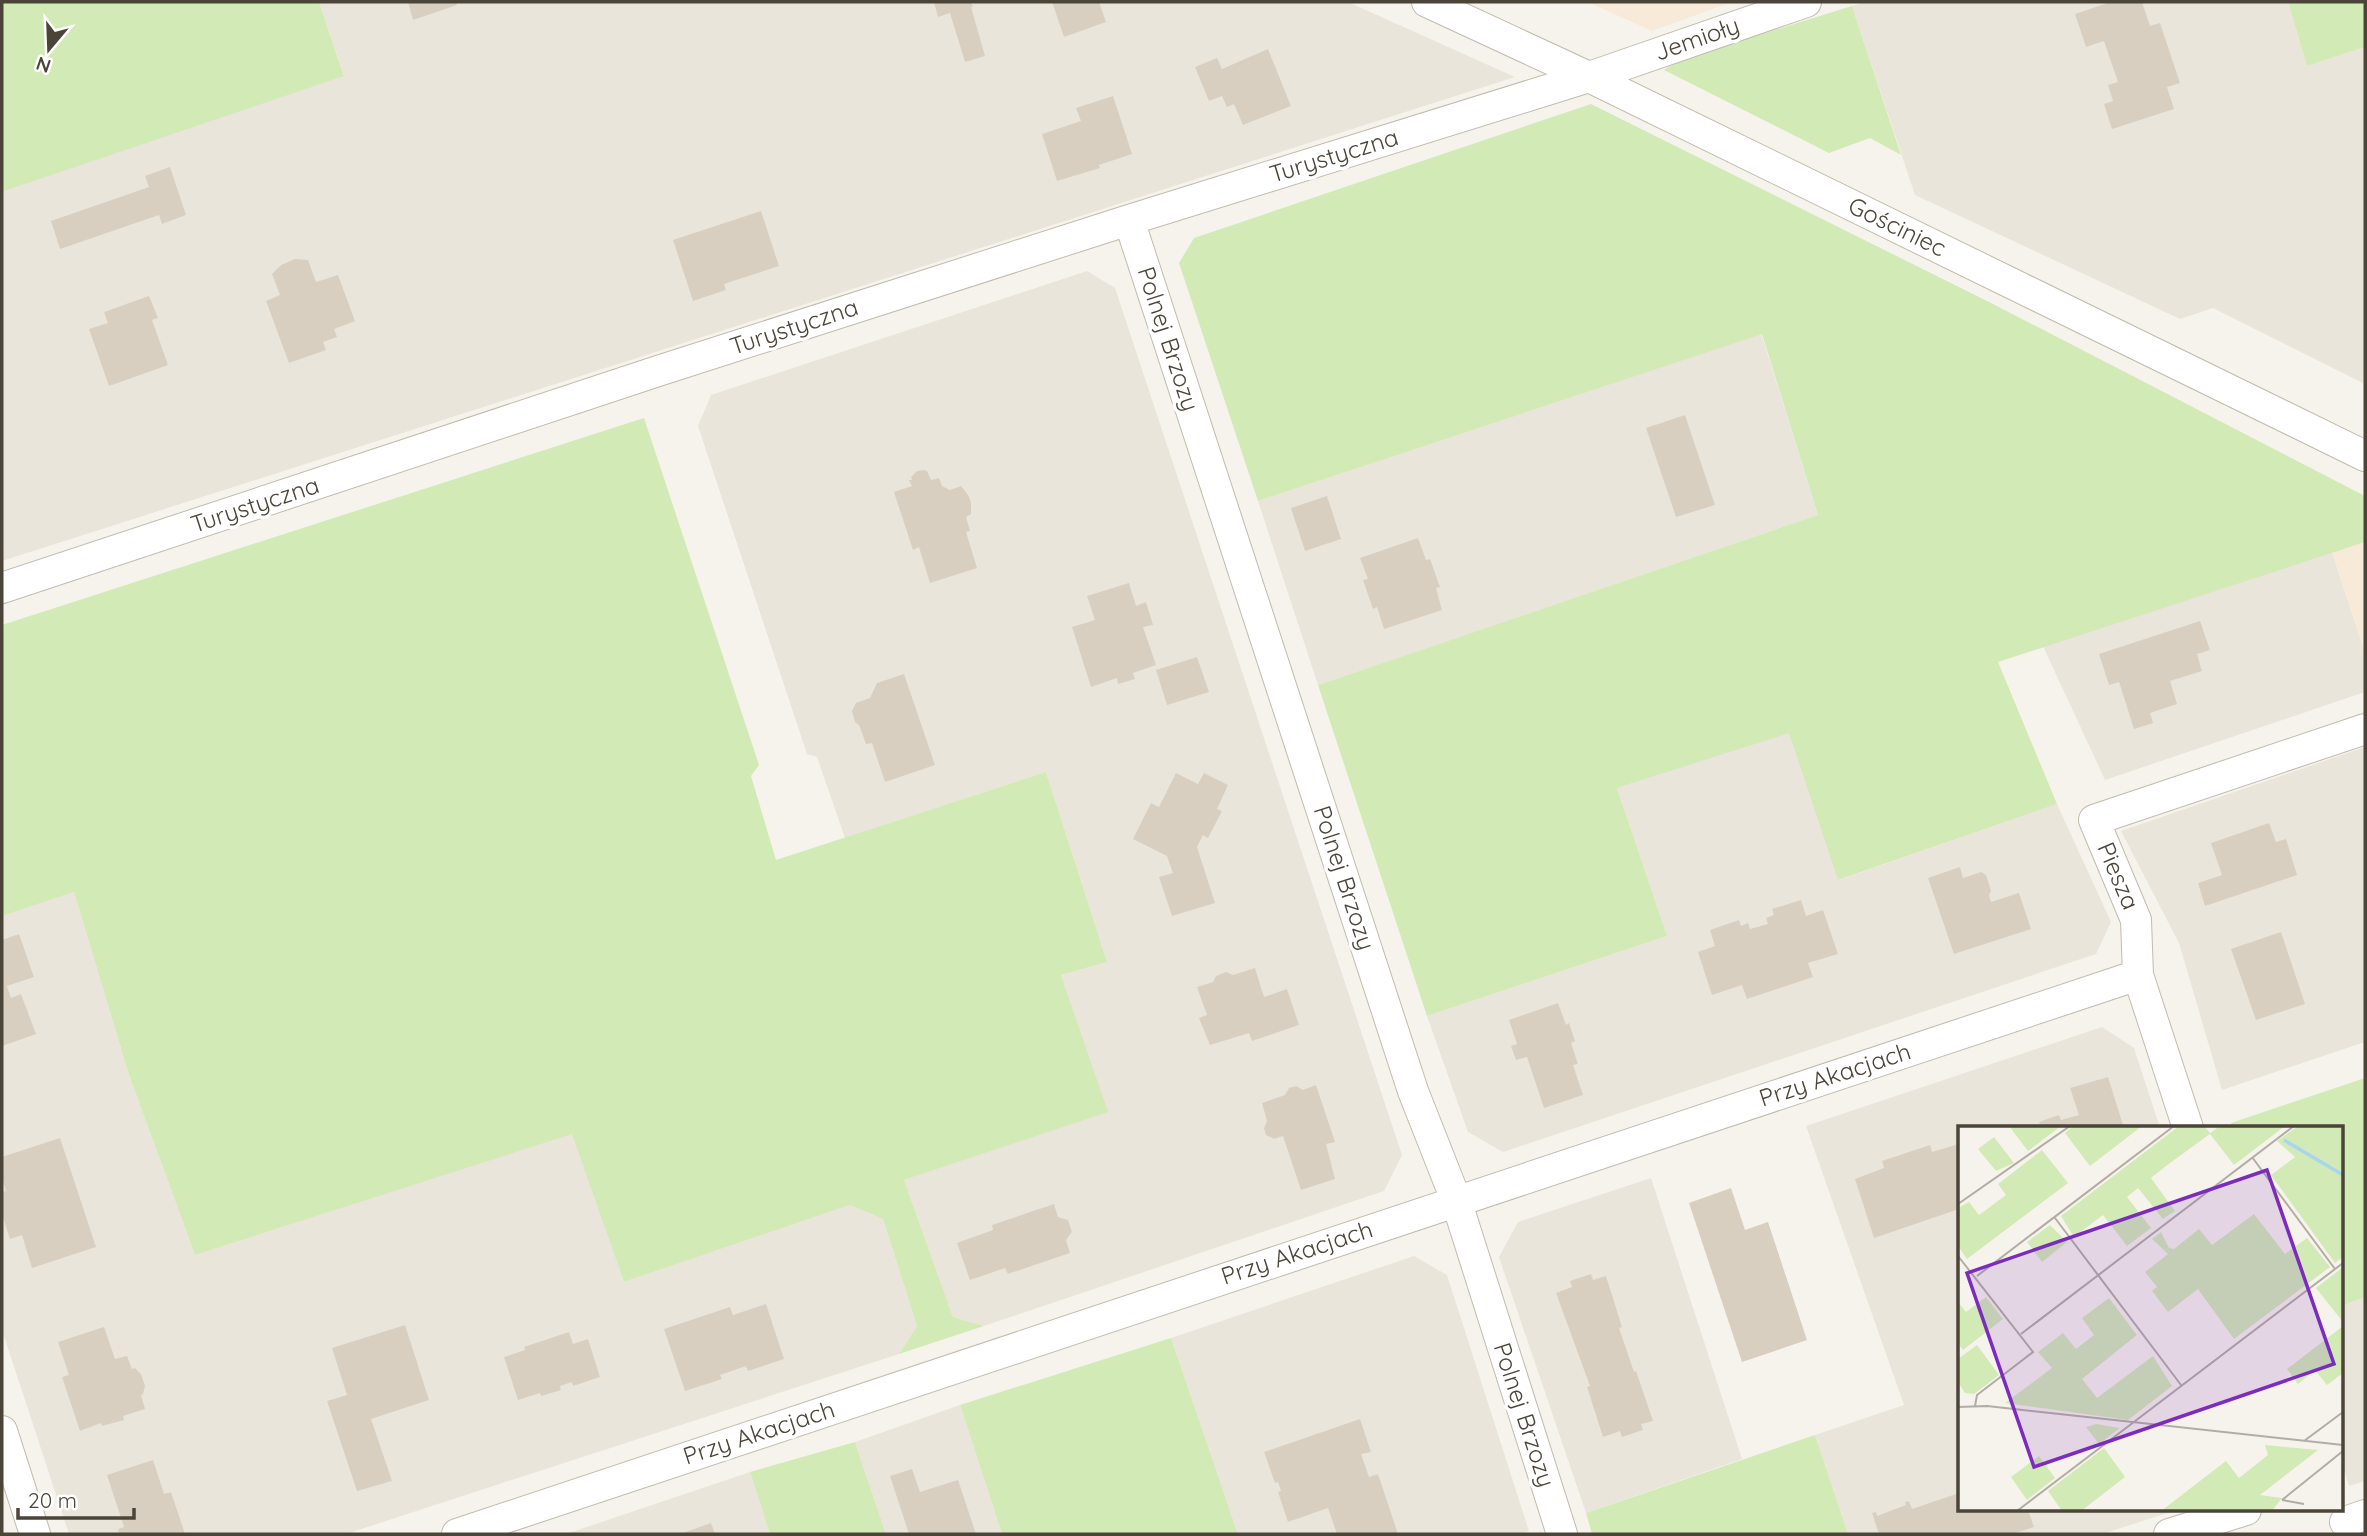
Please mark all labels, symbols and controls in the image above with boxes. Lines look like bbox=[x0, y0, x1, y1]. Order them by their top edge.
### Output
street label: Jemioły bbox=[1650, 10, 1743, 67]
north arrow bbox=[14, 14, 84, 84]
text: N bbox=[33, 51, 54, 79]
street label: Turystyczna bbox=[1266, 121, 1402, 189]
street label: Gościniec bbox=[1844, 190, 1951, 263]
street label: Polnej Brzozy bbox=[1131, 263, 1206, 415]
street label: Turystyczna bbox=[726, 291, 862, 361]
street label: Turystyczna bbox=[187, 469, 323, 539]
street label: Polnej Brzozy bbox=[1307, 802, 1382, 954]
street label: Piesza bbox=[2091, 837, 2146, 914]
street label: Przy Akacjach bbox=[1755, 1035, 1914, 1113]
inset map bbox=[1958, 1126, 2342, 1512]
street label: Przy Akacjach bbox=[1217, 1213, 1376, 1291]
street label: Polnej Brzozy bbox=[1487, 1339, 1562, 1491]
street label: Przy Akacjach bbox=[679, 1393, 838, 1471]
scale bar bbox=[18, 1476, 133, 1520]
text: 20 m bbox=[28, 1487, 77, 1513]

